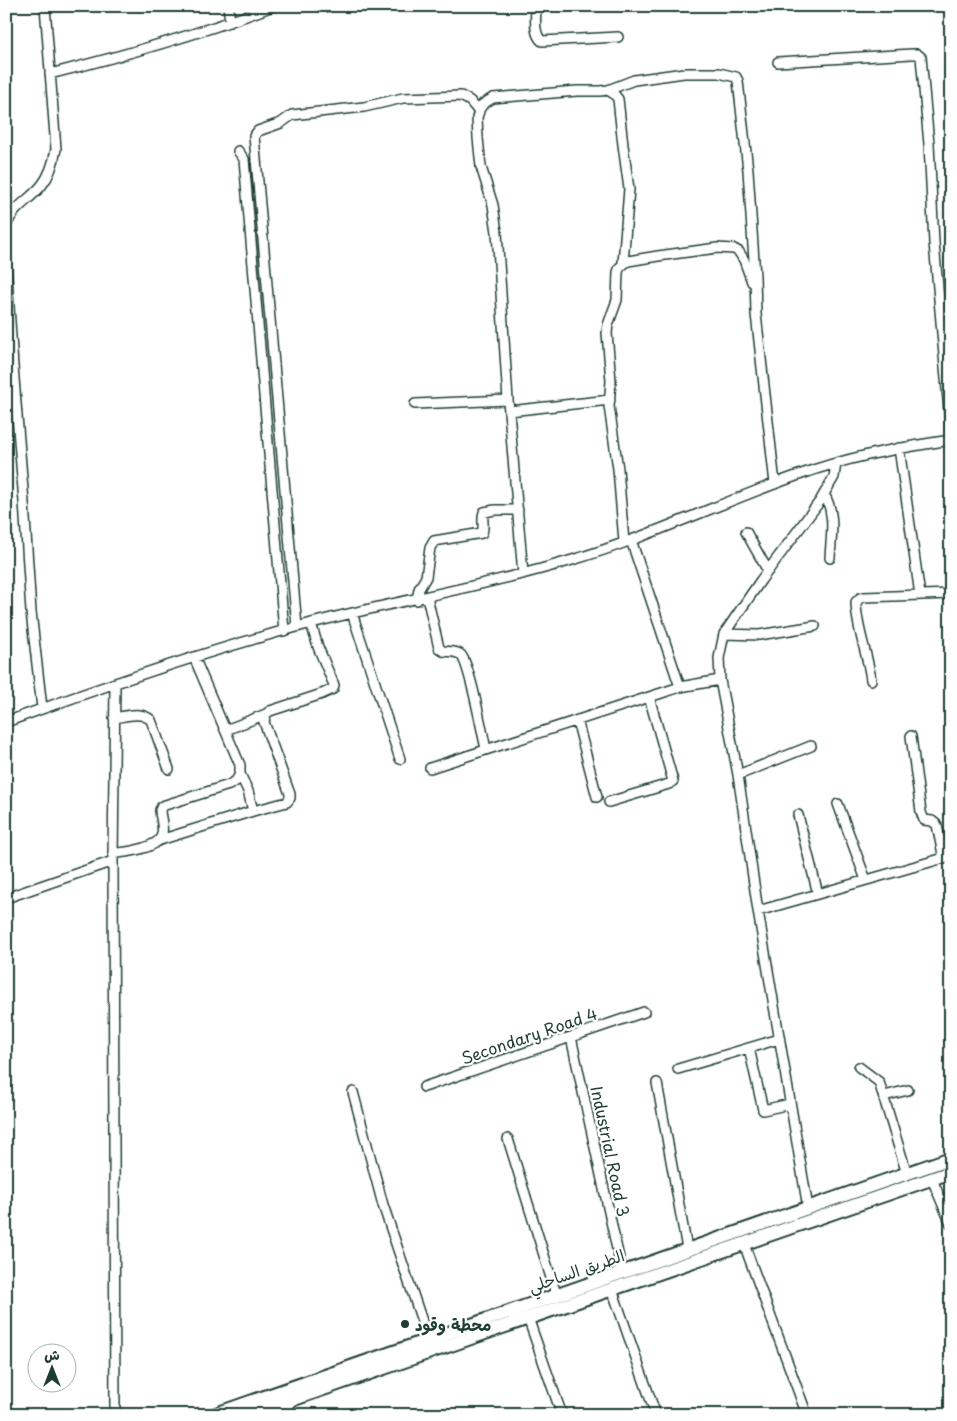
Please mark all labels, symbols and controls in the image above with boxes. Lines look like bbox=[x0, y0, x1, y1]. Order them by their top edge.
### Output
street label: Secondary Road 4 bbox=[458, 1000, 600, 1070]
street label: Industrial Road 3 bbox=[585, 1083, 637, 1219]
street label: الطريق الساحلي bbox=[525, 1242, 629, 1301]
place label: محطة وقود bbox=[415, 1312, 491, 1336]
marker: محطة وقود bbox=[399, 1318, 411, 1330]
north arrow bbox=[28, 1344, 78, 1394]
text: ش bbox=[44, 1344, 60, 1365]

